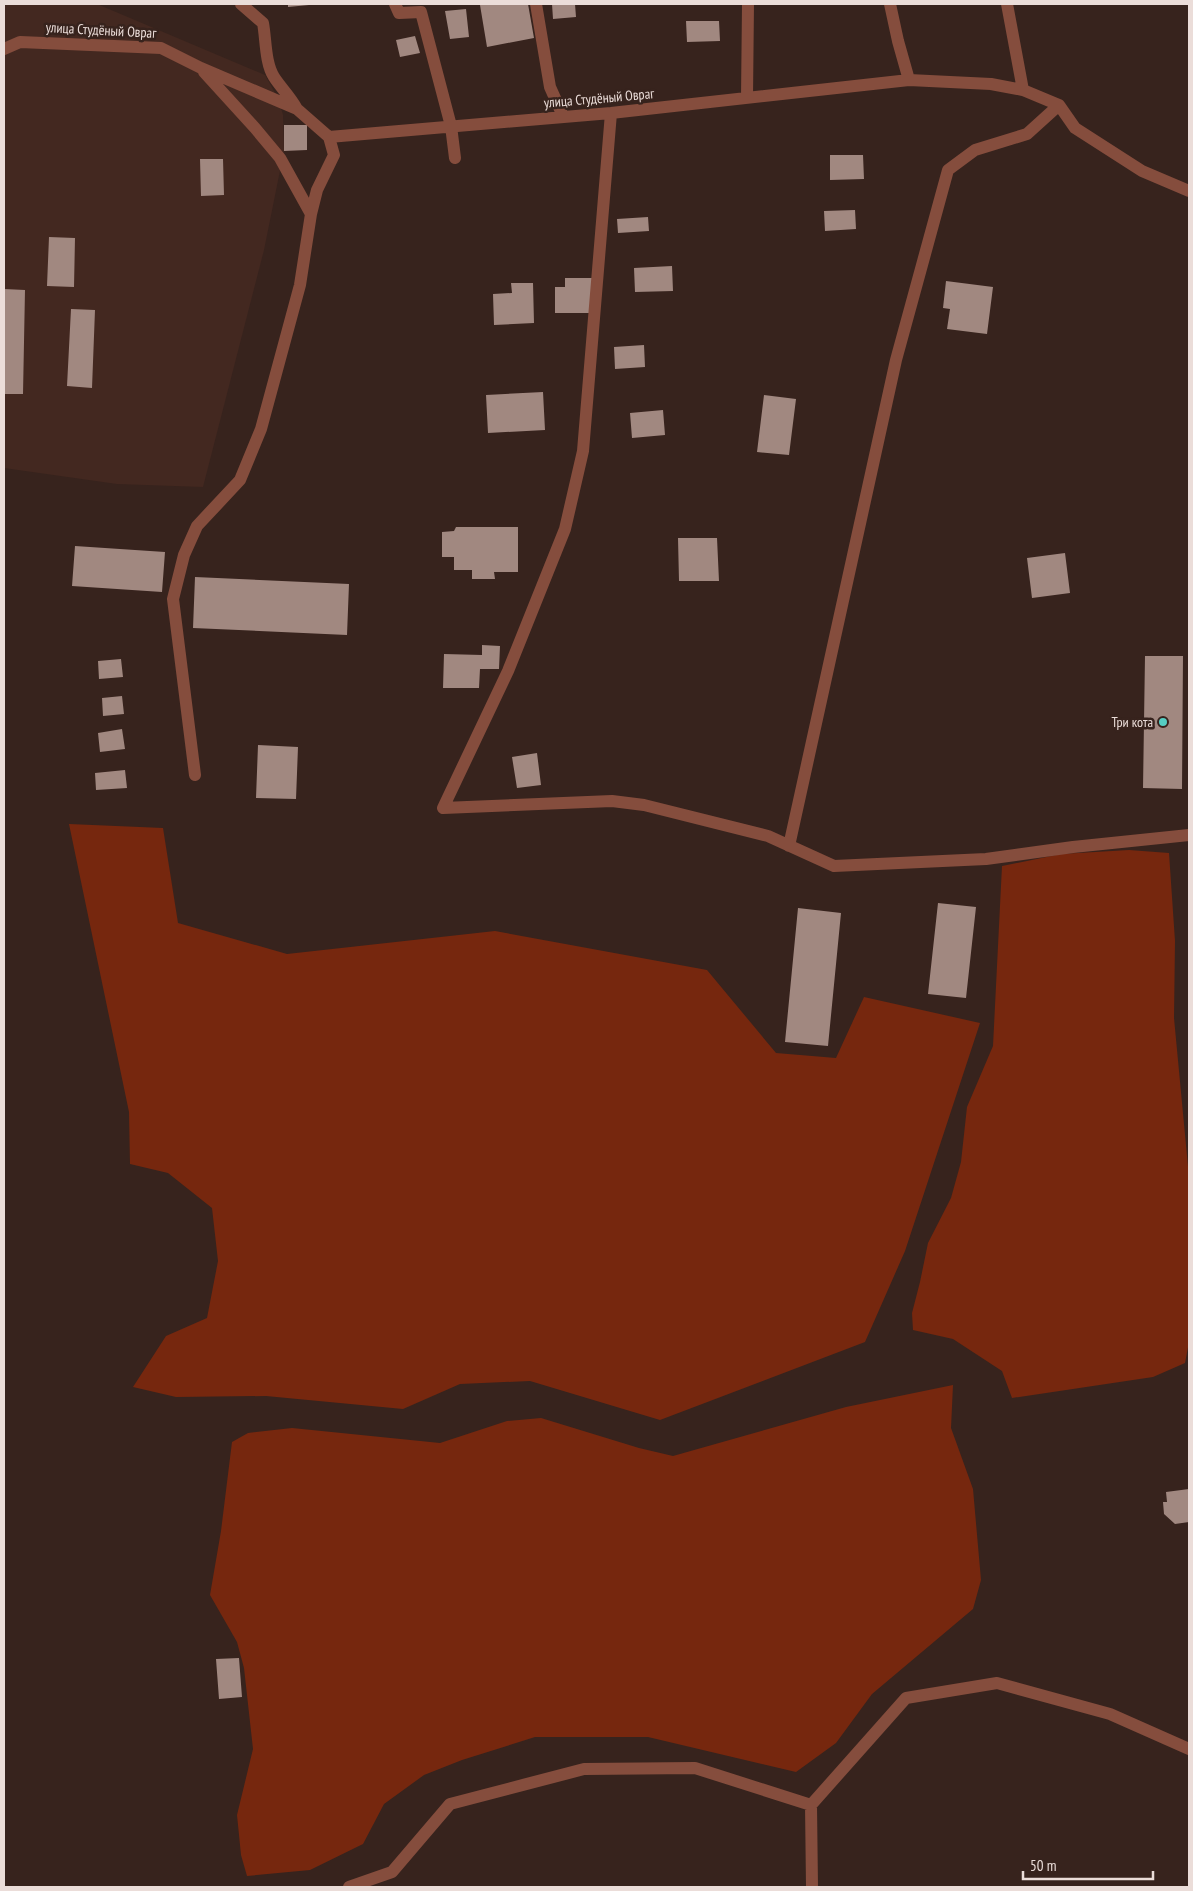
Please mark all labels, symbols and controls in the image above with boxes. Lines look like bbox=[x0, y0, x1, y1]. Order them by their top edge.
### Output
street label: улица Студёный Овраг bbox=[45, 18, 158, 42]
street label: улица Студёный Овраг bbox=[543, 84, 656, 112]
place label: Три кота bbox=[1112, 713, 1153, 731]
marker: Три кота bbox=[1157, 716, 1169, 728]
scale bar bbox=[1023, 1848, 1153, 1880]
text: 50 m bbox=[1030, 1856, 1056, 1875]

